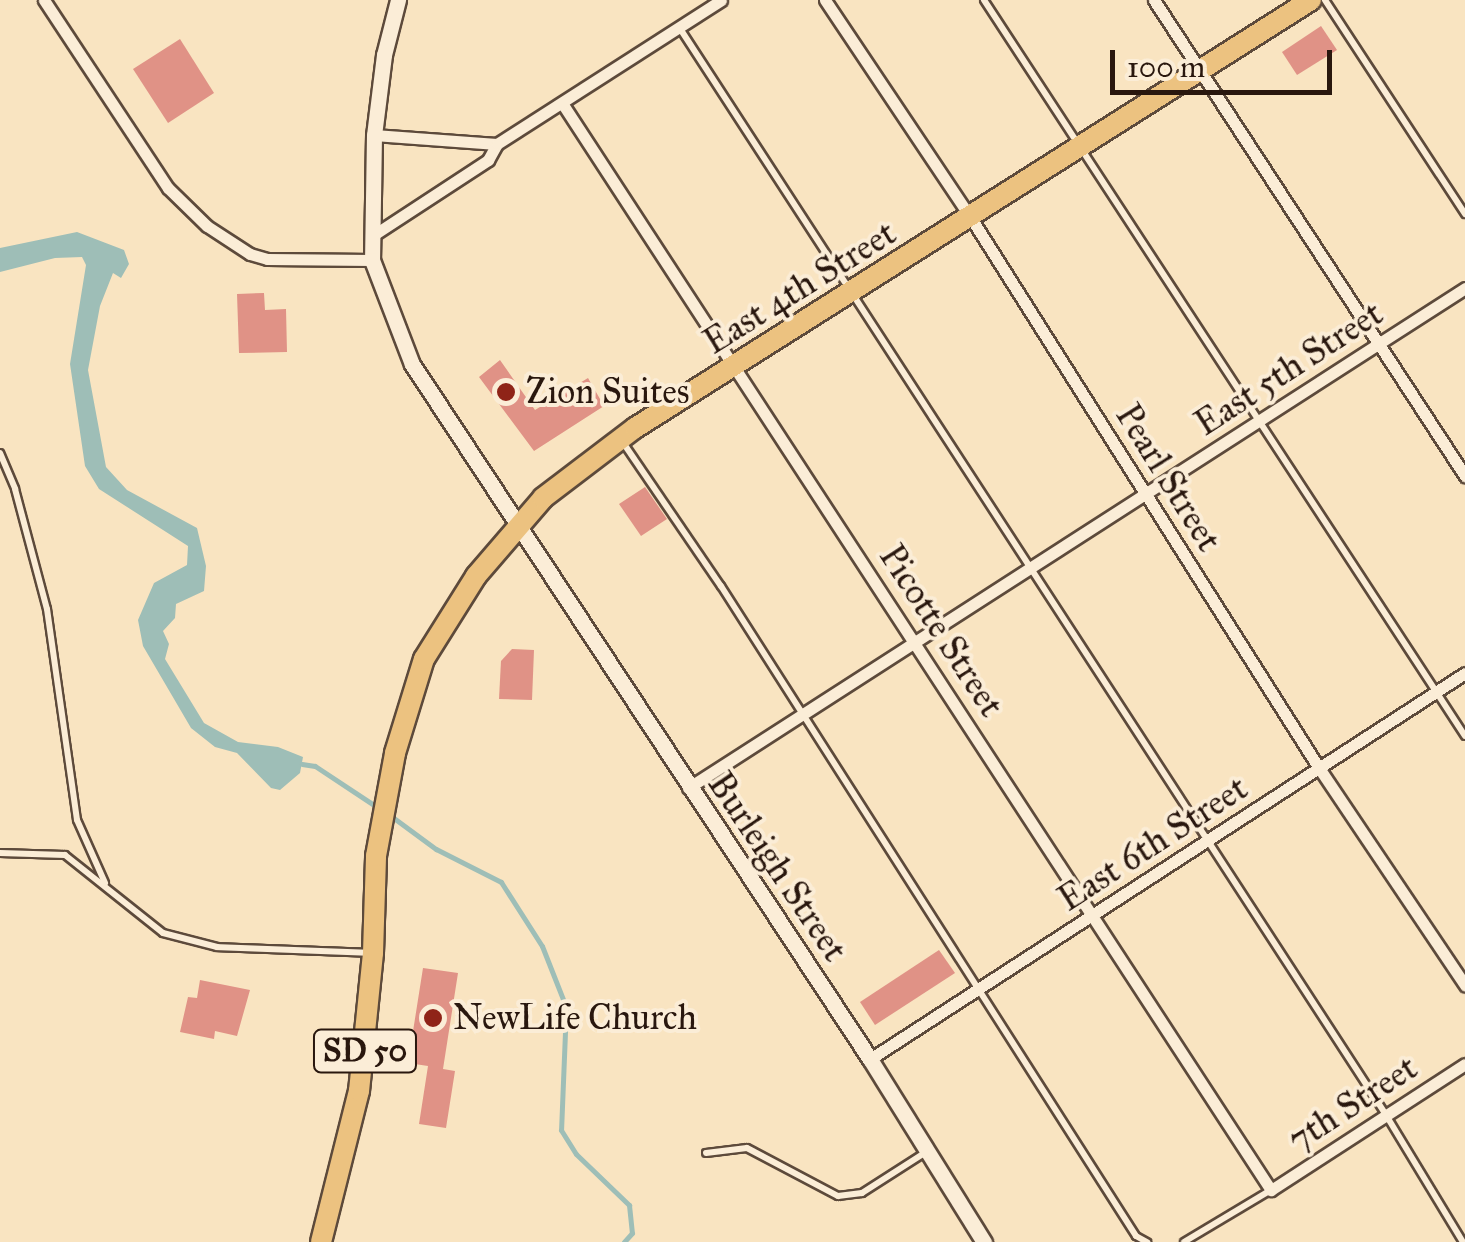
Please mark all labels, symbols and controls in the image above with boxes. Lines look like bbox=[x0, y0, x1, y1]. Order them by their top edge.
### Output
scale bar bbox=[1115, 30, 1338, 92]
text: 100 m bbox=[1127, 49, 1205, 85]
street label: East 4th Street bbox=[696, 212, 904, 364]
street label: East 5th Street bbox=[1187, 293, 1391, 445]
place label: Zion Suites bbox=[526, 371, 690, 413]
marker: Zion Suites bbox=[495, 381, 517, 403]
street label: Pearl Street bbox=[1106, 397, 1230, 559]
street label: Picotte Street bbox=[870, 537, 1012, 725]
street label: Burleigh Street bbox=[698, 765, 856, 969]
street label: East 6th Street bbox=[1051, 767, 1255, 921]
place label: NewLife Church bbox=[453, 997, 697, 1039]
marker: NewLife Church bbox=[422, 1007, 444, 1029]
road number: SD 50 bbox=[312, 1024, 418, 1078]
street label: 7th Street bbox=[1281, 1047, 1425, 1161]

